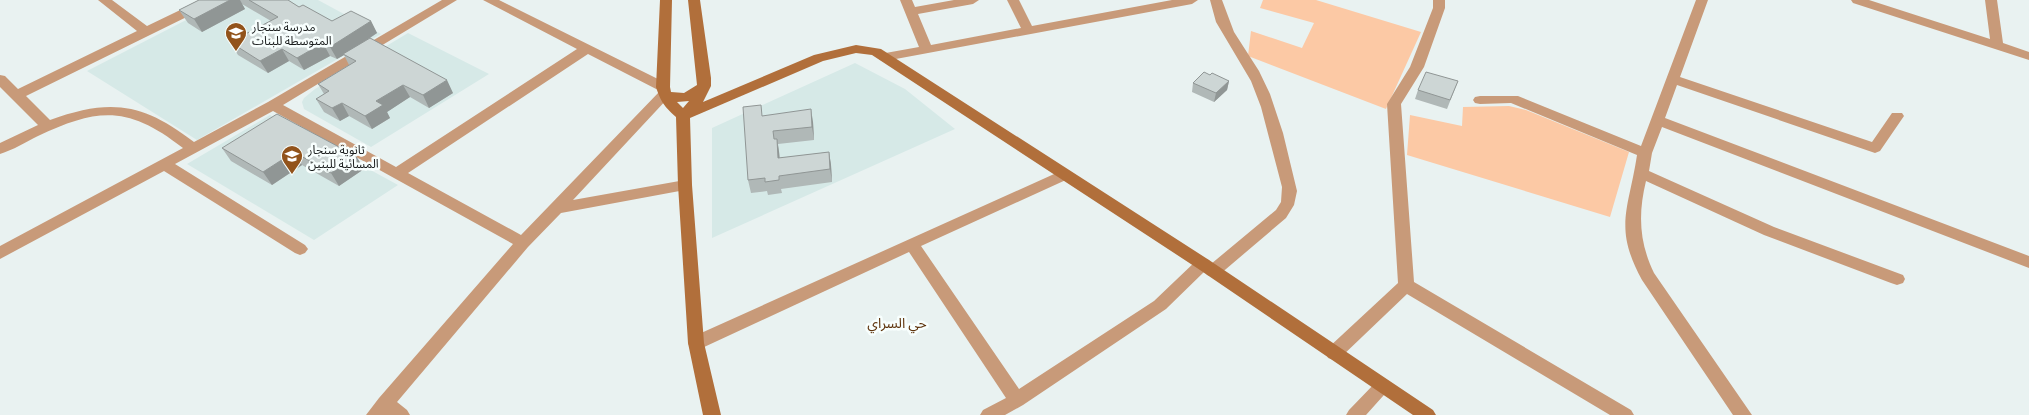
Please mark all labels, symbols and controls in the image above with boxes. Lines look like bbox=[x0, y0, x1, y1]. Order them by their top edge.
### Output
place label: مدرسة سنجار المتوسطة للبنات bbox=[251, 19, 332, 48]
school or university icon: مدرسة سنجار المتوسطة للبنات bbox=[224, 21, 248, 52]
place label: ثانوية سنجار المسائية للبنين bbox=[307, 142, 379, 171]
school or university icon: ثانوية سنجار المسائية للبنين bbox=[280, 144, 304, 175]
district label: حي السراي bbox=[867, 314, 927, 334]

